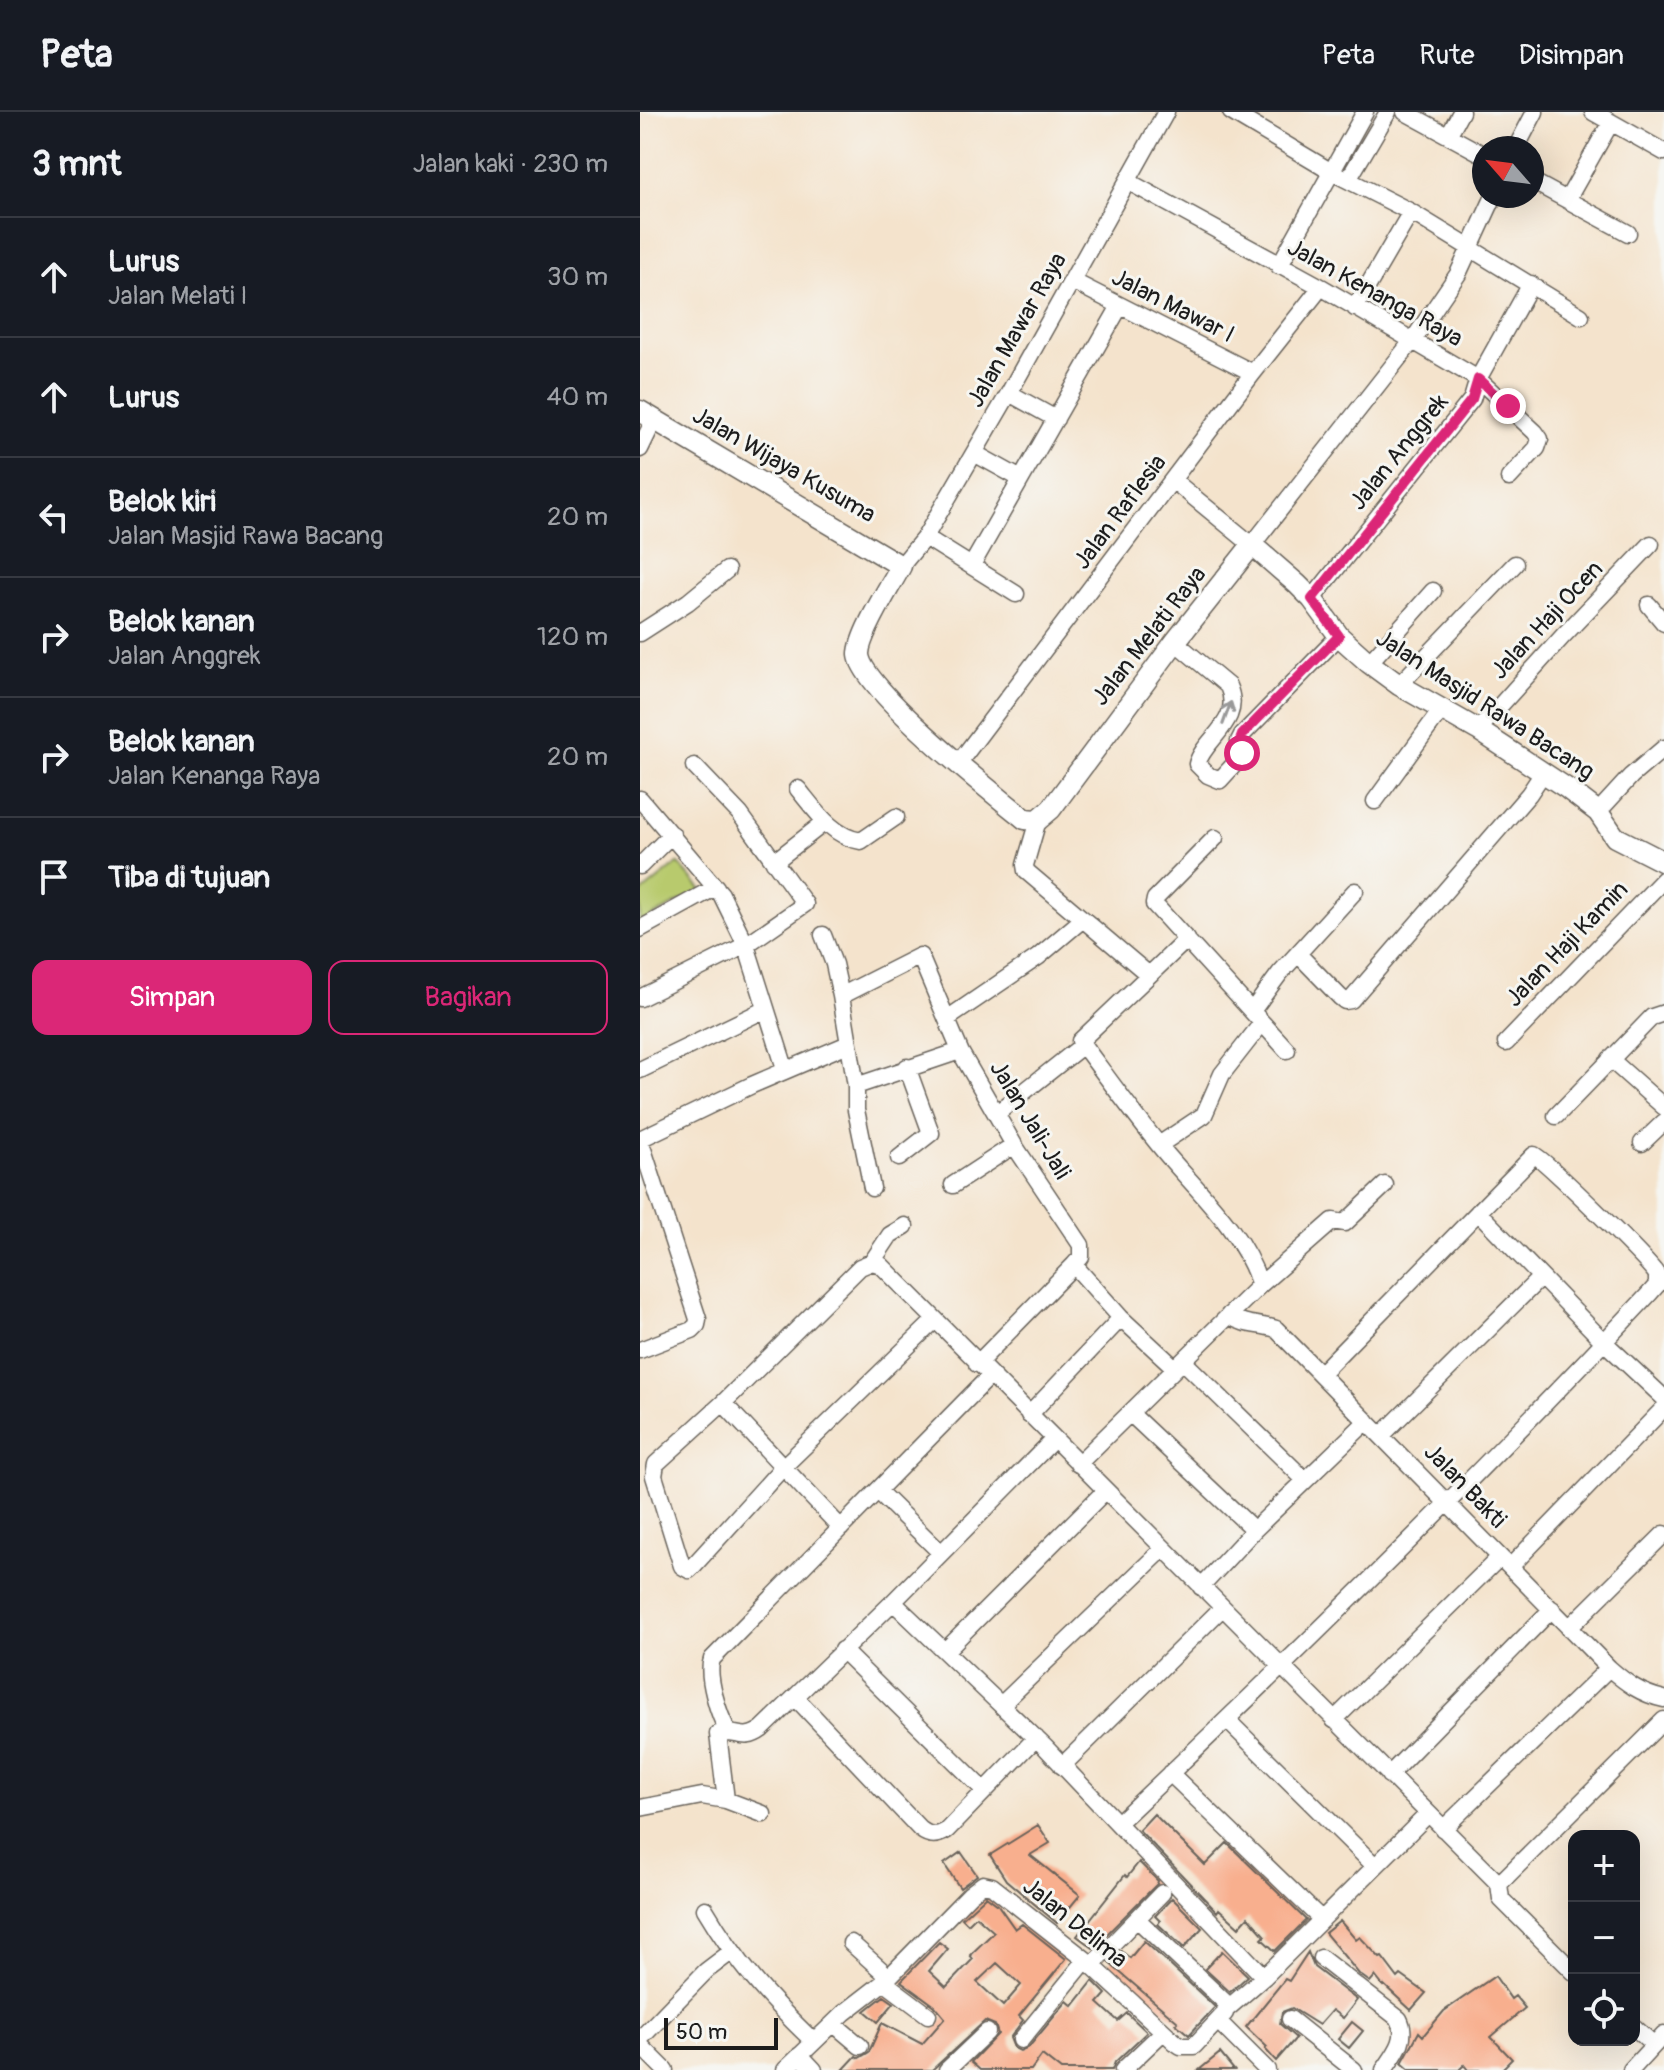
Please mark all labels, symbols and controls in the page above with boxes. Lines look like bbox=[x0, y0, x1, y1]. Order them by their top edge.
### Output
text: Peta bbox=[40, 31, 113, 79]
text: Peta bbox=[1322, 38, 1375, 73]
text: Rute bbox=[1419, 38, 1475, 73]
text: Disimpan bbox=[1519, 38, 1624, 73]
north arrow bbox=[1472, 136, 1544, 208]
text: 3 mnt bbox=[32, 143, 121, 186]
text: Jalan kaki · 230 m bbox=[413, 148, 608, 180]
street label: Jalan Kenanga Raya bbox=[1282, 233, 1468, 353]
text: Lurus bbox=[108, 243, 179, 280]
street label: Jalan Mawar Raya bbox=[961, 248, 1073, 412]
icon: ahead bbox=[32, 255, 76, 299]
text: 30 m bbox=[547, 261, 608, 293]
street label: Jalan Mawar I bbox=[1107, 263, 1239, 349]
text: Jalan Melati I bbox=[108, 280, 248, 312]
icon: ahead bbox=[32, 375, 76, 419]
text: Lurus bbox=[108, 379, 179, 416]
text: 40 m bbox=[546, 381, 608, 413]
street label: Jalan Anggrek bbox=[1343, 388, 1455, 516]
route end bbox=[1490, 388, 1526, 424]
street label: Jalan Wijaya Kusuma bbox=[687, 401, 881, 529]
street label: Jalan Raflesia bbox=[1067, 449, 1173, 575]
text: Belok kiri bbox=[108, 483, 216, 520]
icon: left bbox=[32, 495, 76, 539]
text: 20 m bbox=[547, 501, 608, 533]
text: Jalan Masjid Rawa Bacang bbox=[108, 520, 383, 552]
street label: Jalan Haji Ocen bbox=[1485, 555, 1609, 685]
street label: Jalan Melati Raya bbox=[1086, 561, 1212, 711]
text: Belok kanan bbox=[108, 603, 255, 640]
icon: right bbox=[32, 615, 76, 659]
text: 120 m bbox=[537, 621, 608, 653]
street label: Jalan Masjid Rawa Bacang bbox=[1371, 624, 1599, 786]
text: Jalan Anggrek bbox=[108, 640, 261, 672]
one-way arrow bbox=[1221, 701, 1236, 726]
text: Belok kanan bbox=[108, 723, 255, 760]
icon: right bbox=[32, 735, 76, 779]
route start bbox=[1224, 735, 1260, 771]
text: 20 m bbox=[547, 741, 608, 773]
text: Jalan Kenanga Raya bbox=[108, 760, 320, 792]
icon: arrive bbox=[32, 855, 76, 899]
text: Tiba di tujuan bbox=[108, 859, 270, 896]
street label: Jalan Haji Kamin bbox=[1500, 875, 1634, 1013]
button: Simpan bbox=[32, 960, 312, 1035]
button: Bagikan bbox=[328, 960, 608, 1035]
street label: Jalan Jali-Jali bbox=[983, 1055, 1077, 1185]
street label: Jalan Bakti bbox=[1418, 1438, 1512, 1534]
map controls bbox=[1568, 1830, 1640, 2046]
button: + bbox=[1568, 1830, 1640, 1902]
street label: Jalan Delima bbox=[1017, 1872, 1133, 1974]
button: − bbox=[1568, 1902, 1640, 1974]
button: locate bbox=[1568, 1974, 1640, 2046]
scale bar bbox=[664, 2014, 778, 2050]
text: 50 m bbox=[676, 2018, 727, 2046]

